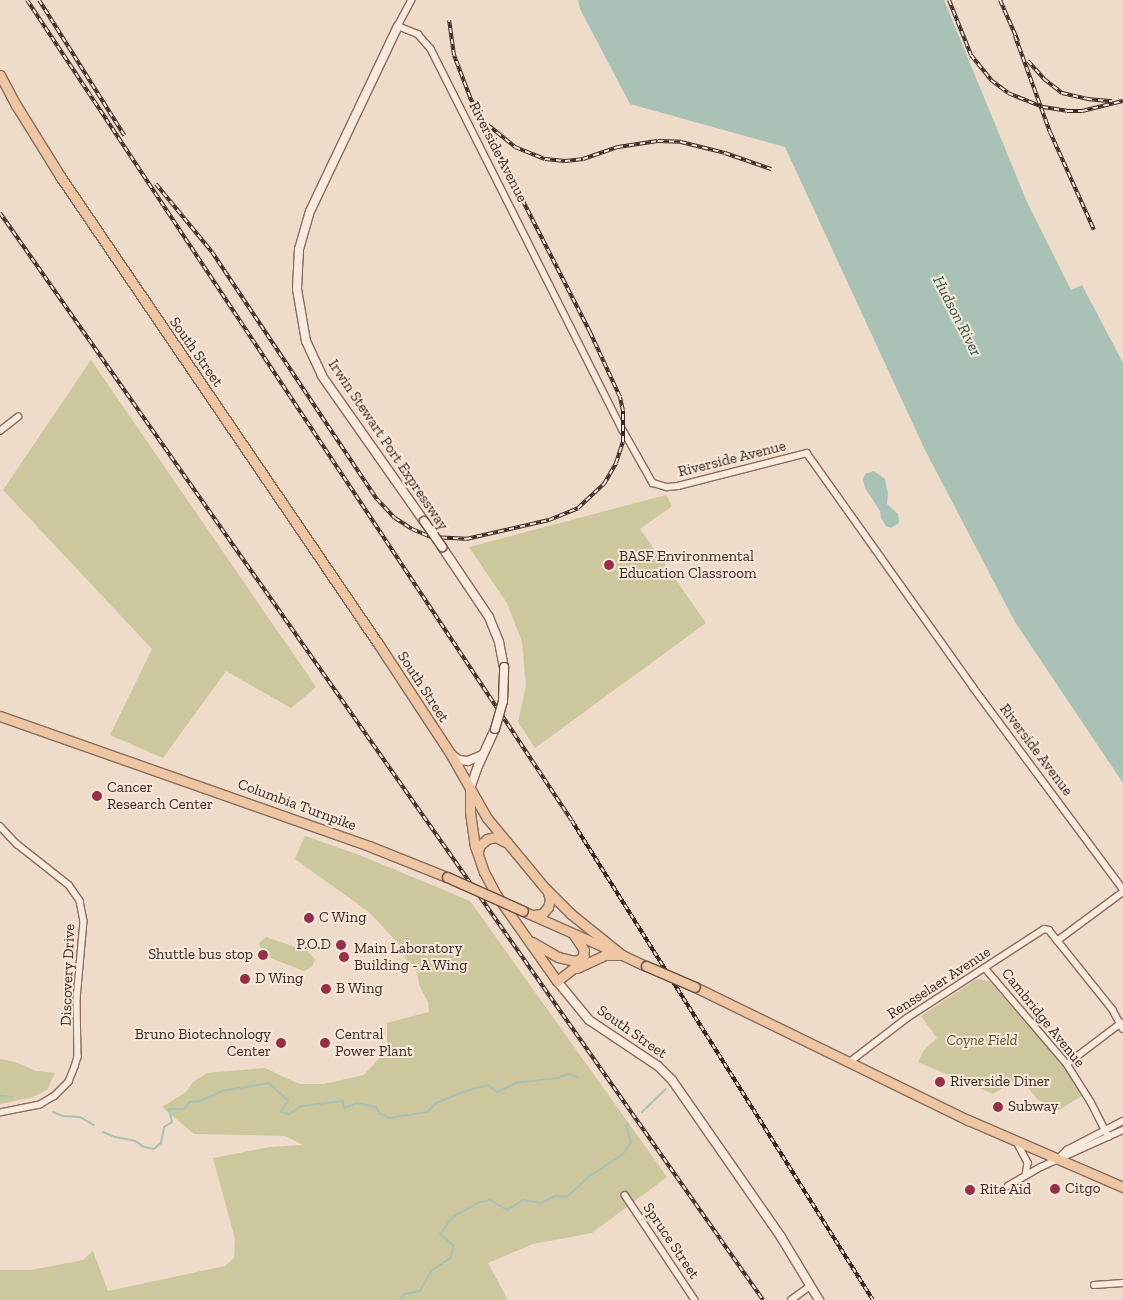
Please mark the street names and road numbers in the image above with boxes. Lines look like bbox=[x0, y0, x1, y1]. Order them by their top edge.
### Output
street label: Riverside Avenue bbox=[465, 98, 531, 206]
street label: South Street bbox=[165, 314, 227, 390]
street label: Irwin Stewart Port Expressway bbox=[324, 356, 452, 534]
street label: Riverside Avenue bbox=[676, 437, 788, 481]
street label: South Street bbox=[393, 648, 453, 726]
street label: Riverside Avenue bbox=[995, 700, 1077, 800]
street label: Columbia Turnpike bbox=[235, 775, 359, 835]
street label: Discovery Drive bbox=[57, 923, 79, 1027]
street label: Rensselaer Avenue bbox=[884, 943, 994, 1023]
street label: Cambridge Avenue bbox=[997, 965, 1089, 1071]
street label: South Street bbox=[594, 1001, 670, 1063]
street label: Spruce Street bbox=[639, 1200, 703, 1282]

